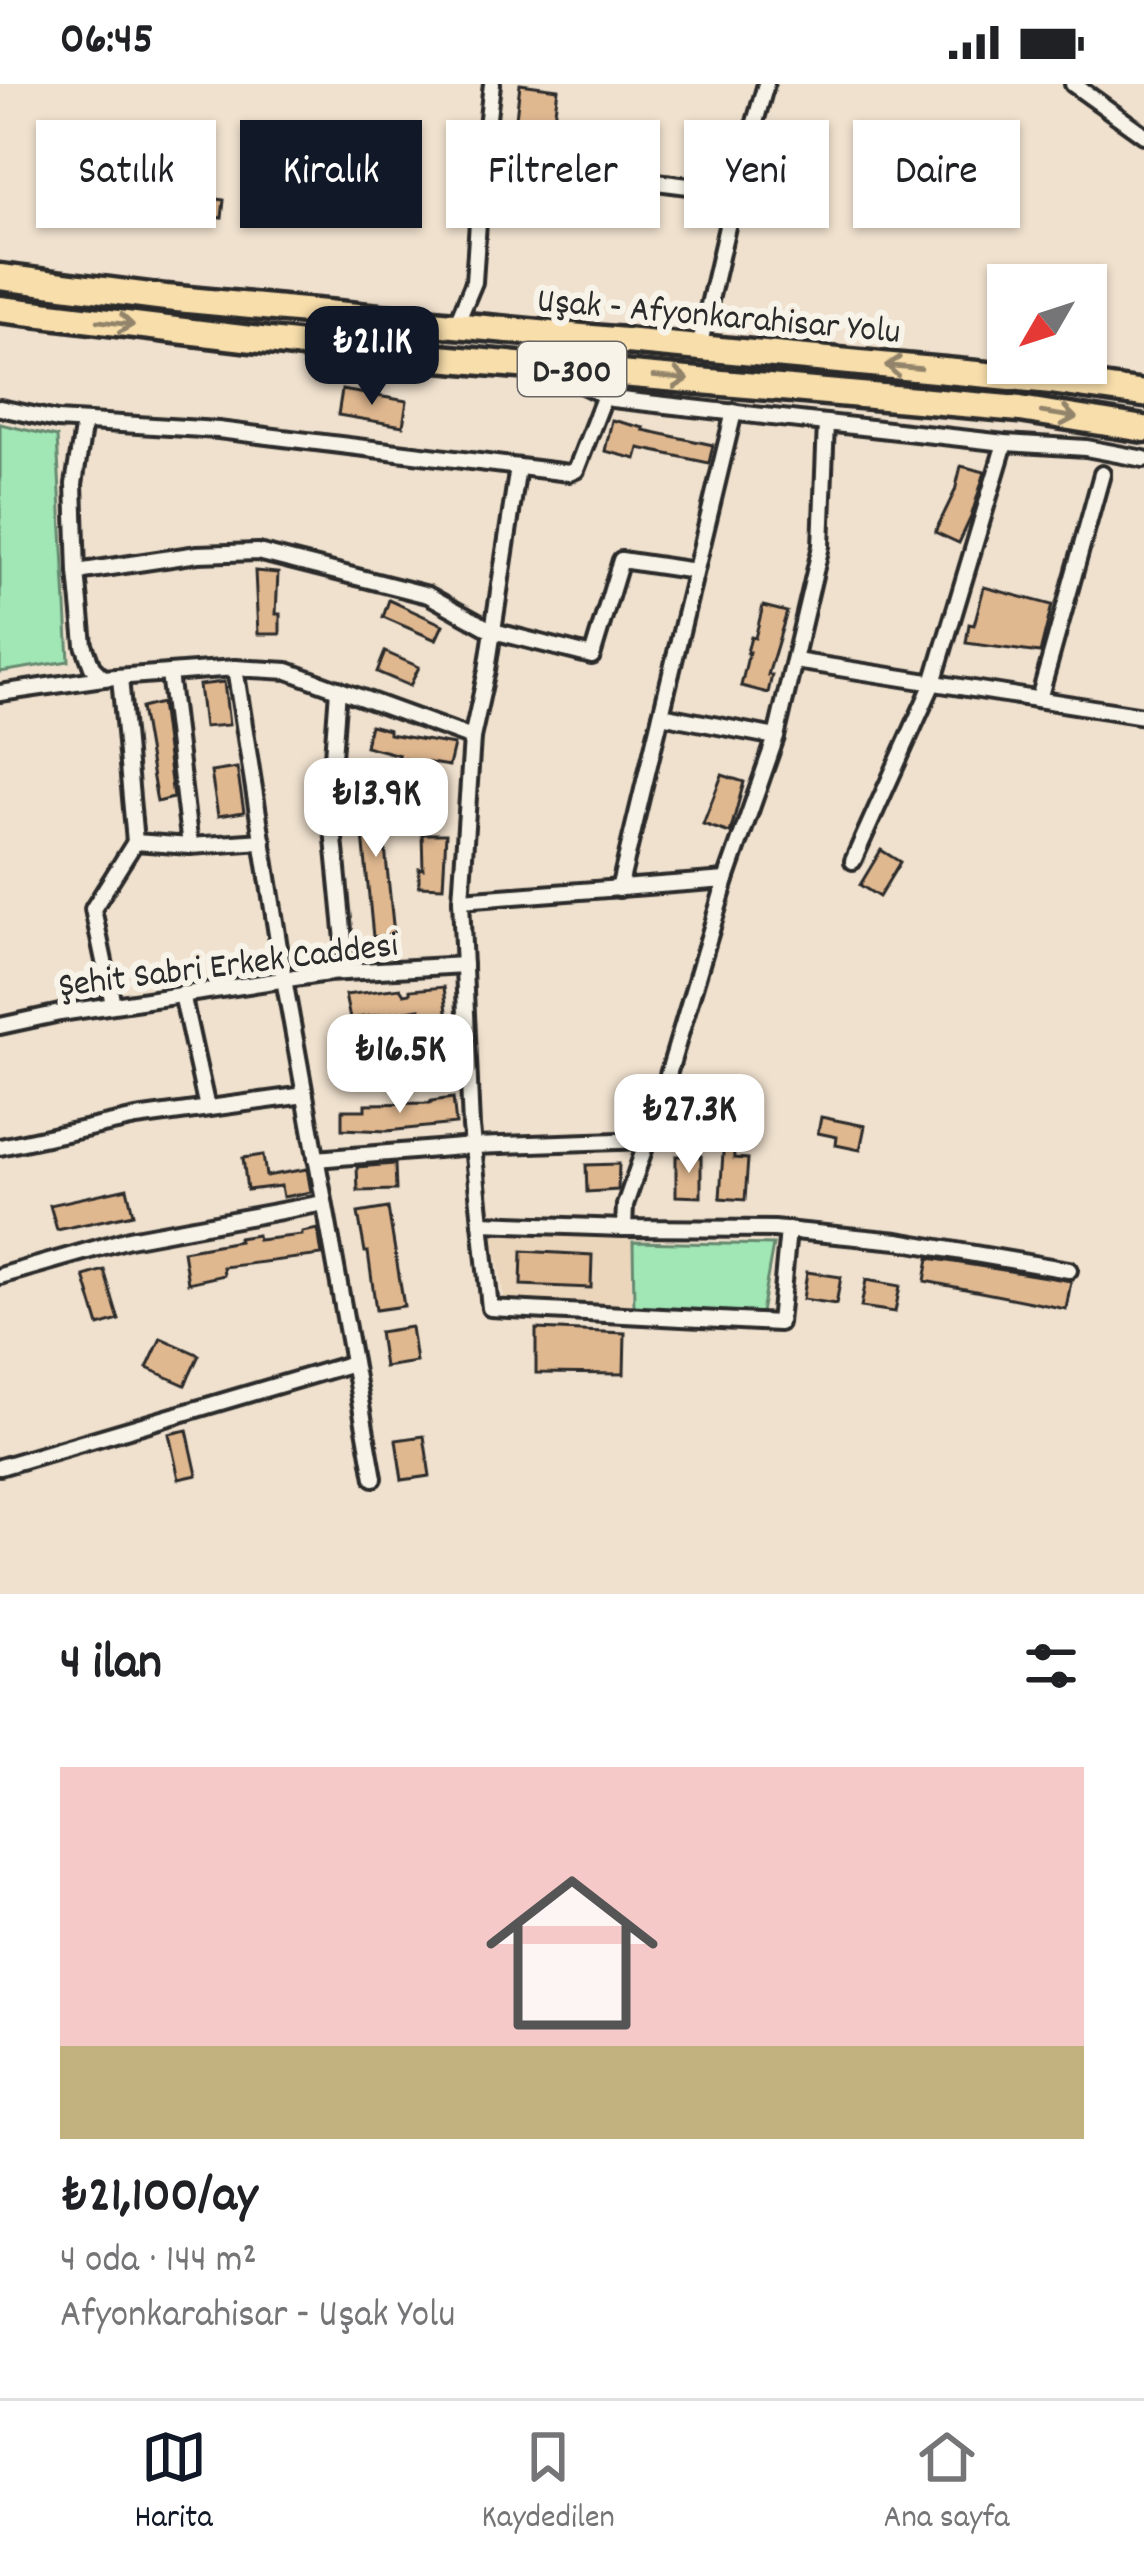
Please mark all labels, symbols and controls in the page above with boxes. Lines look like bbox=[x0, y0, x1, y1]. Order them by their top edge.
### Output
text: 06:45 bbox=[60, 10, 154, 74]
chip: Satılık bbox=[36, 120, 216, 228]
chip: Kiralık bbox=[240, 120, 422, 228]
chip: Filtreler bbox=[446, 120, 660, 228]
chip: Yeni bbox=[684, 120, 829, 228]
chip: Daire bbox=[853, 120, 1020, 228]
north arrow bbox=[987, 264, 1107, 384]
map controls bbox=[987, 264, 1107, 384]
street label: Uşak - Afyonkarahisar Yolu bbox=[535, 277, 902, 361]
pin: ₺21.1K bbox=[274, 306, 470, 408]
one-way arrow bbox=[96, 312, 135, 334]
text: ₺21.1K bbox=[332, 317, 412, 372]
road number: D-300 bbox=[518, 342, 626, 396]
one-way arrow bbox=[884, 355, 923, 378]
one-way arrow bbox=[651, 367, 690, 390]
one-way arrow bbox=[1039, 405, 1078, 428]
pin: ₺13.9K bbox=[278, 758, 474, 860]
text: ₺13.9K bbox=[331, 769, 421, 824]
street label: Şehit Sabri Erkek Caddesi bbox=[56, 921, 401, 1015]
pin: ₺16.5K bbox=[302, 1014, 498, 1116]
text: ₺16.5K bbox=[354, 1025, 446, 1080]
pin: ₺27.3K bbox=[591, 1074, 787, 1176]
text: ₺27.3K bbox=[641, 1085, 737, 1140]
text: 4 ilan bbox=[60, 1630, 162, 1702]
icon: filters bbox=[1018, 1633, 1084, 1699]
icon: home bbox=[464, 1845, 680, 2061]
text: ₺21,100/ay bbox=[60, 2163, 257, 2235]
text: 4 oda · 144 m² bbox=[60, 2235, 257, 2290]
text: Afyonkarahisar - Uşak Yolu bbox=[60, 2290, 455, 2345]
tab: Harita bbox=[134, 2424, 213, 2543]
tab: Kaydedilen bbox=[481, 2424, 615, 2543]
tab: Ana sayfa bbox=[883, 2424, 1010, 2543]

